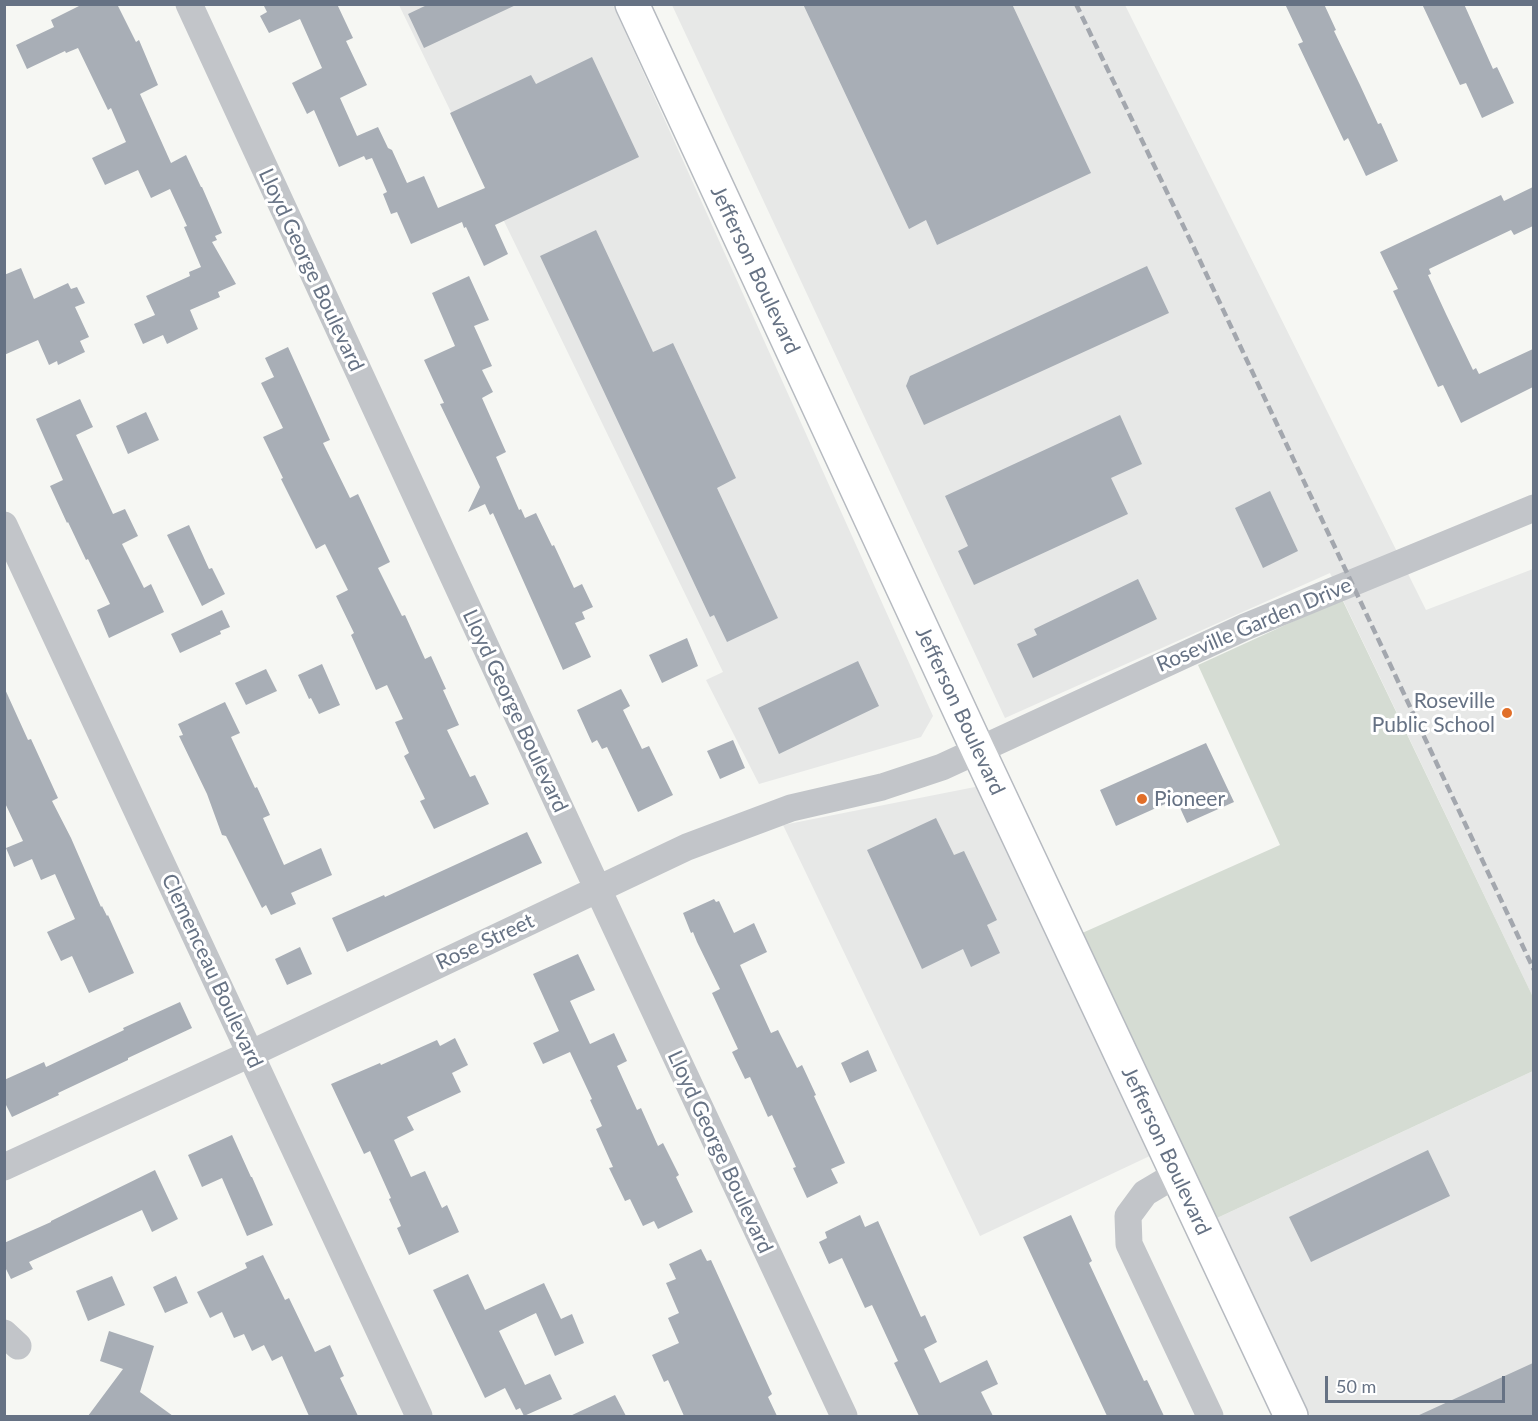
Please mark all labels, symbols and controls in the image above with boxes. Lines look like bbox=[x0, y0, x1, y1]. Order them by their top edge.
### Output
street label: Lloyd George Boulevard bbox=[253, 165, 369, 375]
street label: Jefferson Boulevard bbox=[705, 182, 805, 358]
street label: Roseville Garden Drive bbox=[1153, 572, 1355, 678]
street label: Lloyd George Boulevard bbox=[457, 606, 573, 816]
street label: Jefferson Boulevard bbox=[910, 623, 1010, 799]
place label: Roseville Public School bbox=[1372, 688, 1495, 738]
marker: Roseville Public School bbox=[1500, 706, 1514, 720]
place label: Pioneer bbox=[1154, 786, 1225, 812]
marker: Pioneer bbox=[1135, 792, 1149, 806]
street label: Clemenceau Boulevard bbox=[156, 870, 268, 1072]
street label: Rose Street bbox=[432, 908, 538, 976]
street label: Lloyd George Boulevard bbox=[662, 1047, 778, 1257]
street label: Jefferson Boulevard bbox=[1116, 1063, 1216, 1239]
scale bar bbox=[1328, 1364, 1508, 1402]
text: 50 m bbox=[1336, 1375, 1376, 1397]

